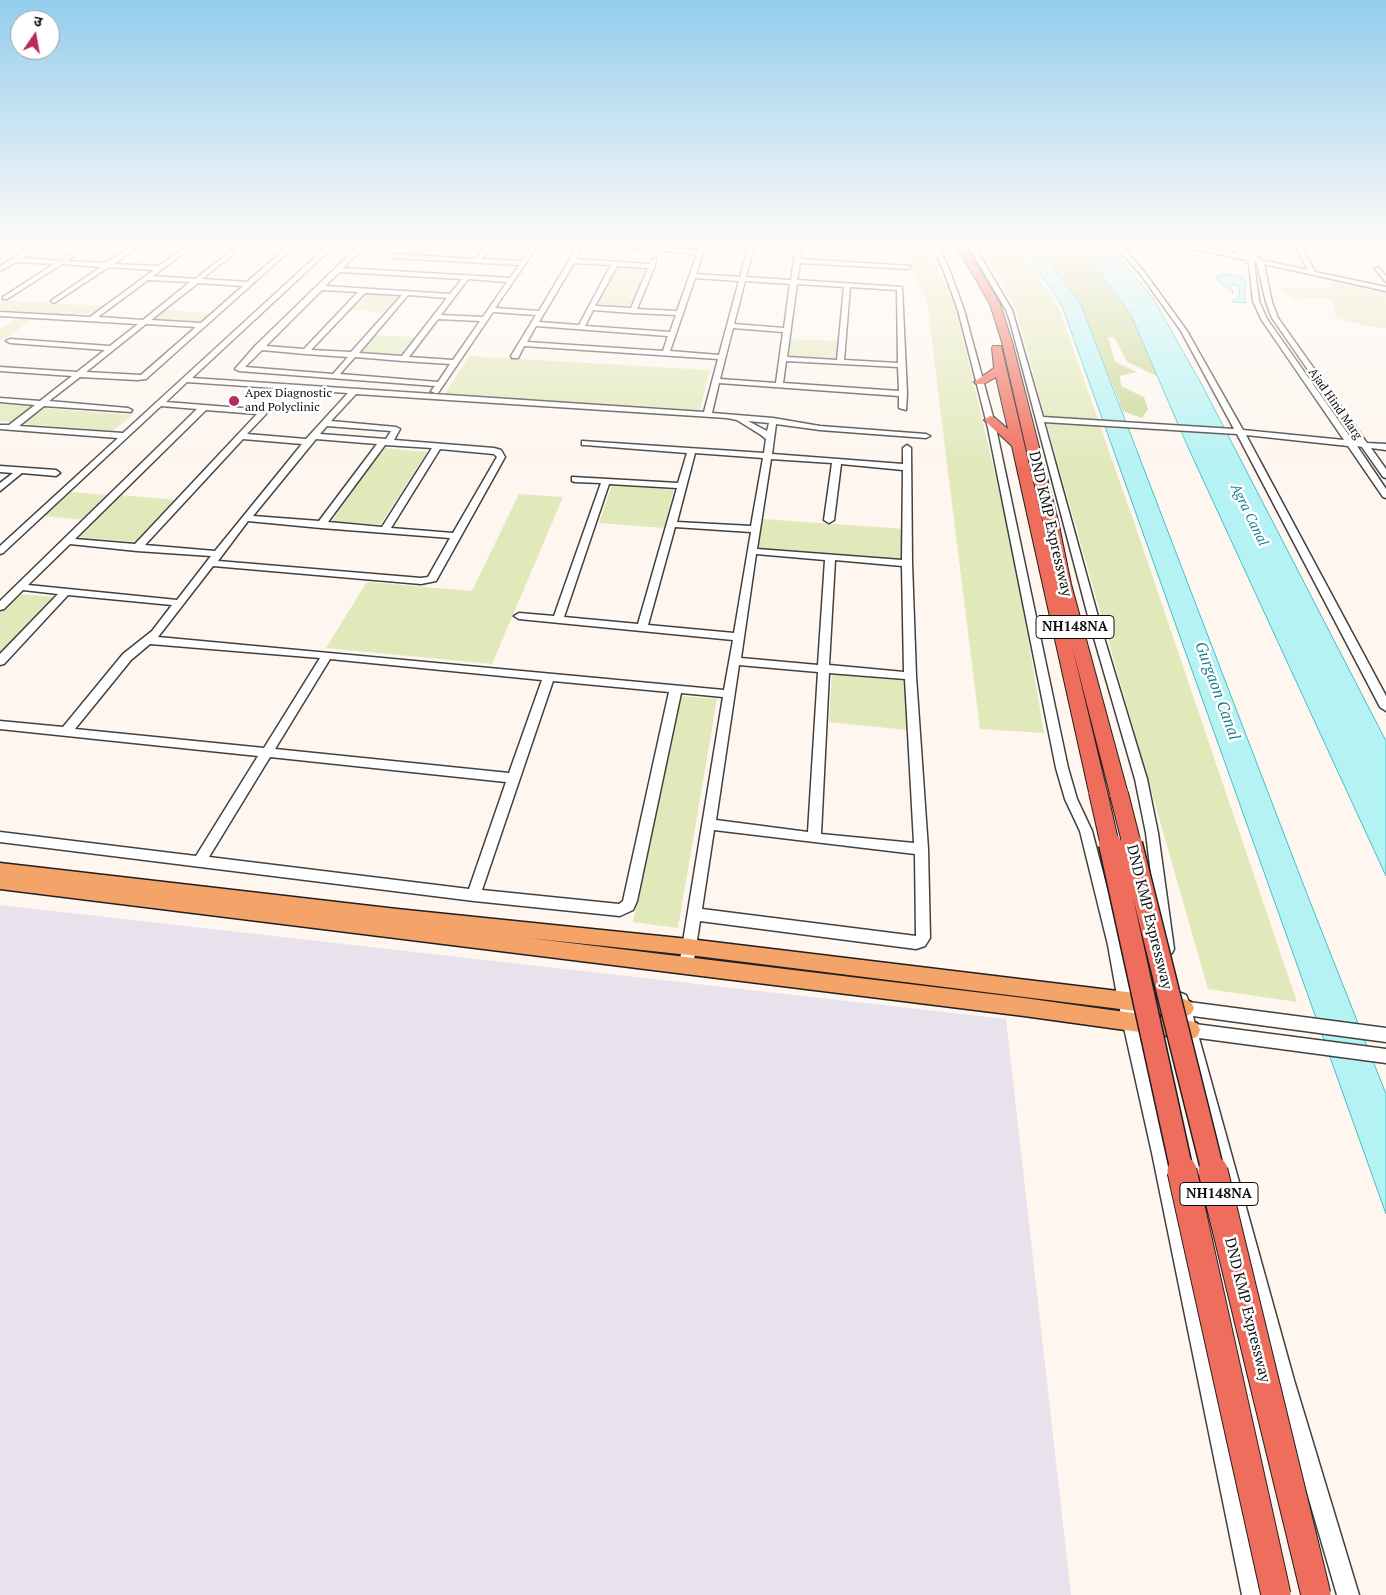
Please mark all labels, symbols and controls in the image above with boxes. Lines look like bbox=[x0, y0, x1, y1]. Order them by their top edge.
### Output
north arrow bbox=[10, 10, 60, 60]
text: उ bbox=[32, 11, 44, 31]
street label: Ajad Hind Marg bbox=[1305, 366, 1365, 442]
place label: Apex Diagnostic and Polyclinic bbox=[245, 387, 332, 415]
marker: Apex Diagnostic and Polyclinic bbox=[227, 394, 241, 408]
street label: DND KMP Expressway bbox=[1025, 450, 1075, 598]
water label: Agra Canal bbox=[1227, 481, 1271, 549]
road number: NH148NA bbox=[1036, 616, 1114, 638]
water label: Gurgaon Canal bbox=[1190, 639, 1244, 743]
street label: DND KMP Expressway bbox=[1122, 843, 1176, 991]
road number: NH148NA bbox=[1180, 1182, 1258, 1206]
street label: DND KMP Expressway bbox=[1220, 1236, 1274, 1384]

